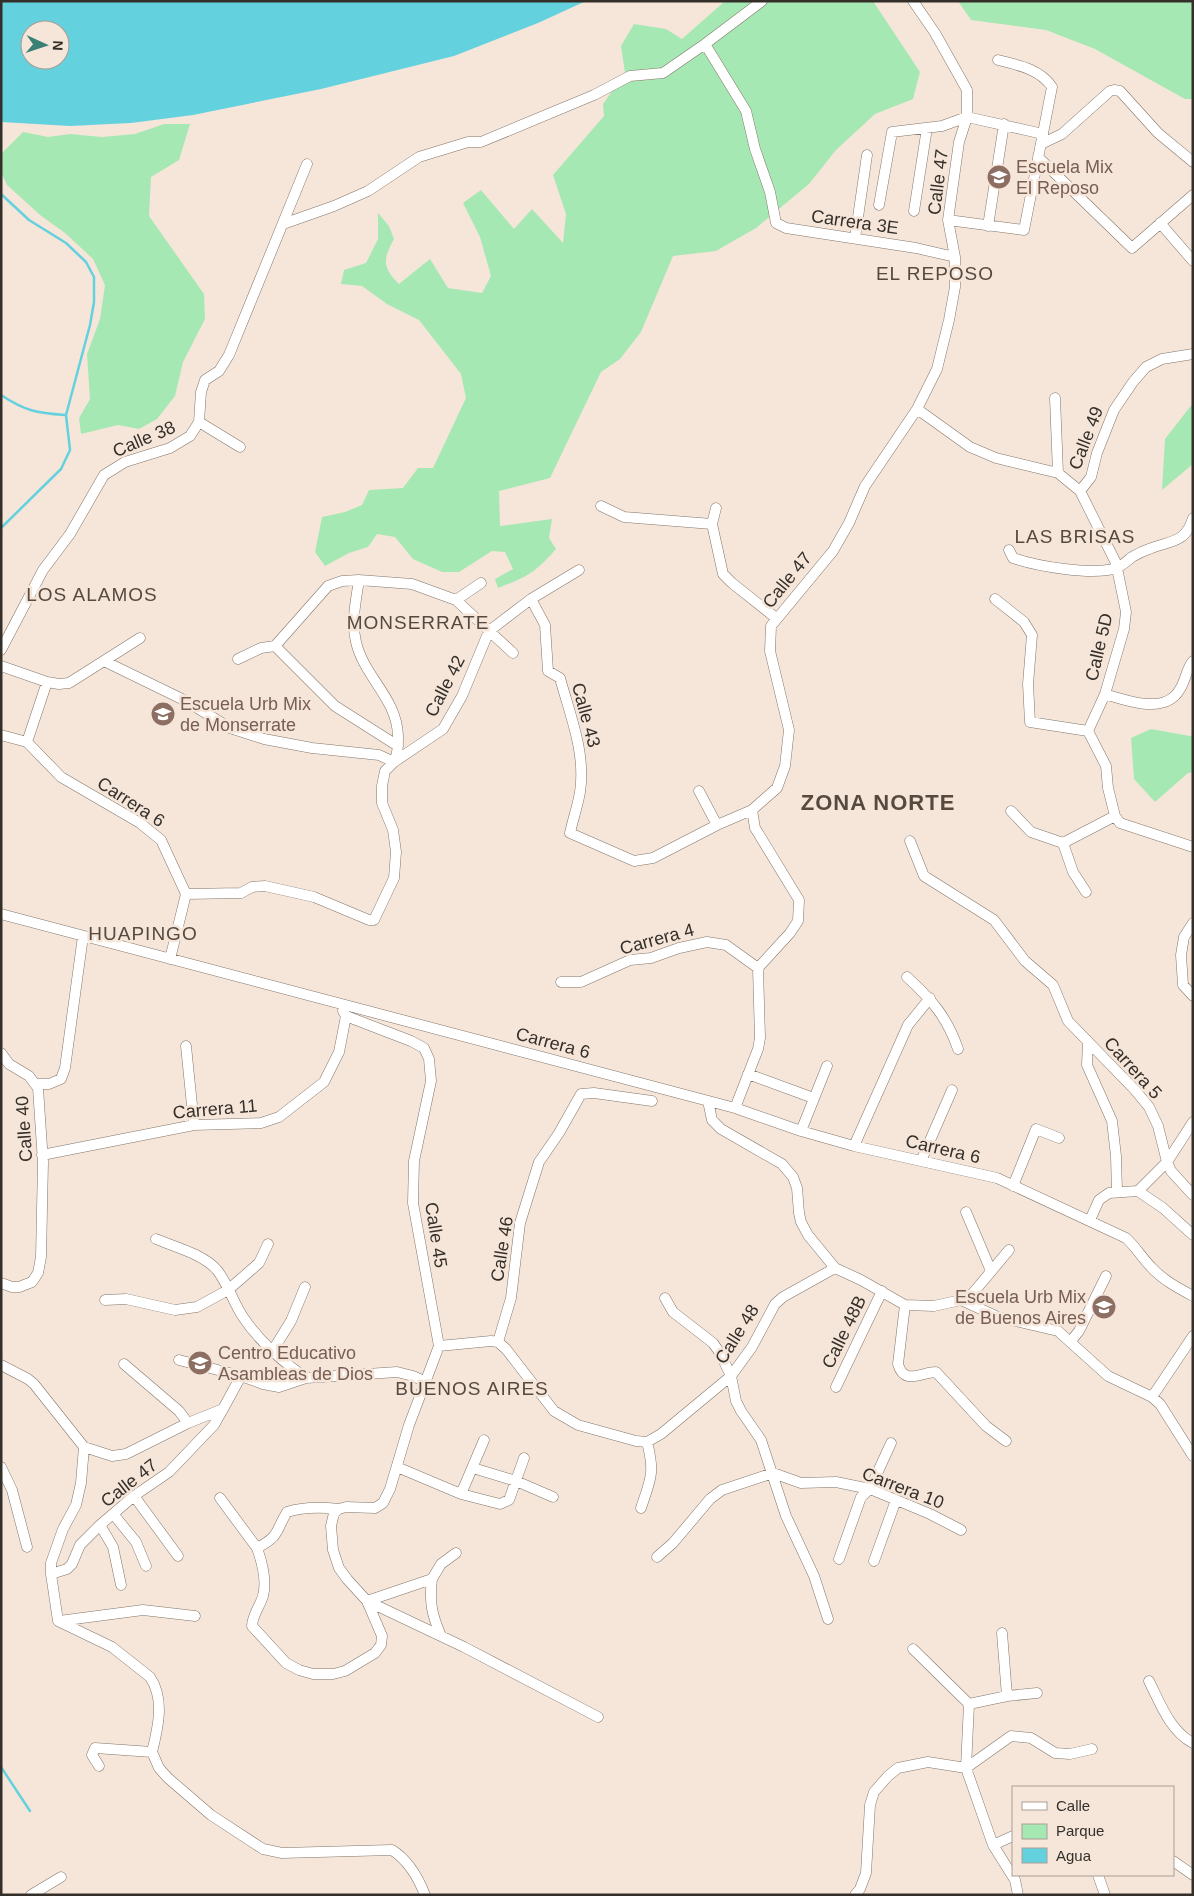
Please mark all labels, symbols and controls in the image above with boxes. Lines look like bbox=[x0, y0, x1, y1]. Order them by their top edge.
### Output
north arrow bbox=[20, 20, 70, 70]
text: N bbox=[50, 40, 66, 51]
street label: Calle 47 bbox=[924, 148, 952, 216]
place label: Escuela Mix El Reposo bbox=[1016, 157, 1113, 198]
school or university icon: Escuela Mix El Reposo bbox=[986, 164, 1012, 190]
street label: Carrera 3E bbox=[810, 206, 900, 238]
district label: EL REPOSO bbox=[876, 263, 994, 284]
street label: Calle 49 bbox=[1065, 404, 1107, 472]
street label: Calle 38 bbox=[110, 417, 178, 461]
district label: LAS BRISAS bbox=[1015, 526, 1135, 547]
street label: Calle 47 bbox=[758, 548, 816, 612]
district label: LOS ALAMOS bbox=[26, 584, 158, 605]
street label: Calle 5D bbox=[1081, 611, 1117, 683]
district label: MONSERRATE bbox=[347, 612, 489, 633]
street label: Calle 42 bbox=[421, 652, 469, 720]
street label: Calle 43 bbox=[568, 681, 604, 749]
place label: Escuela Urb Mix de Monserrate bbox=[180, 694, 311, 735]
school or university icon: Escuela Urb Mix de Monserrate bbox=[150, 701, 176, 727]
street label: Carrera 6 bbox=[94, 773, 168, 831]
district label: ZONA NORTE bbox=[801, 790, 955, 815]
street label: Carrera 4 bbox=[618, 920, 696, 958]
district label: HUAPINGO bbox=[88, 923, 198, 944]
street label: Carrera 6 bbox=[514, 1024, 592, 1062]
street label: Carrera 5 bbox=[1100, 1033, 1166, 1103]
street label: Calle 40 bbox=[12, 1095, 36, 1163]
street label: Carrera 11 bbox=[172, 1095, 258, 1123]
street label: Carrera 6 bbox=[904, 1131, 982, 1167]
street label: Calle 45 bbox=[421, 1201, 451, 1269]
street label: Calle 46 bbox=[487, 1215, 517, 1283]
place label: Escuela Urb Mix de Buenos Aires bbox=[955, 1287, 1086, 1328]
street label: Calle 48B bbox=[818, 1293, 870, 1371]
school or university icon: Escuela Urb Mix de Buenos Aires bbox=[1091, 1294, 1117, 1320]
street label: Calle 48 bbox=[711, 1301, 763, 1367]
place label: Centro Educativo Asambleas de Dios bbox=[218, 1343, 373, 1384]
school or university icon: Centro Educativo Asambleas de Dios bbox=[187, 1350, 213, 1376]
district label: BUENOS AIRES bbox=[395, 1378, 549, 1399]
street label: Calle 47 bbox=[97, 1455, 161, 1511]
street label: Carrera 10 bbox=[859, 1463, 947, 1513]
legend bbox=[1012, 1786, 1174, 1876]
text: Calle bbox=[1056, 1797, 1090, 1814]
text: Parque bbox=[1056, 1822, 1104, 1839]
text: Agua bbox=[1056, 1847, 1092, 1864]

